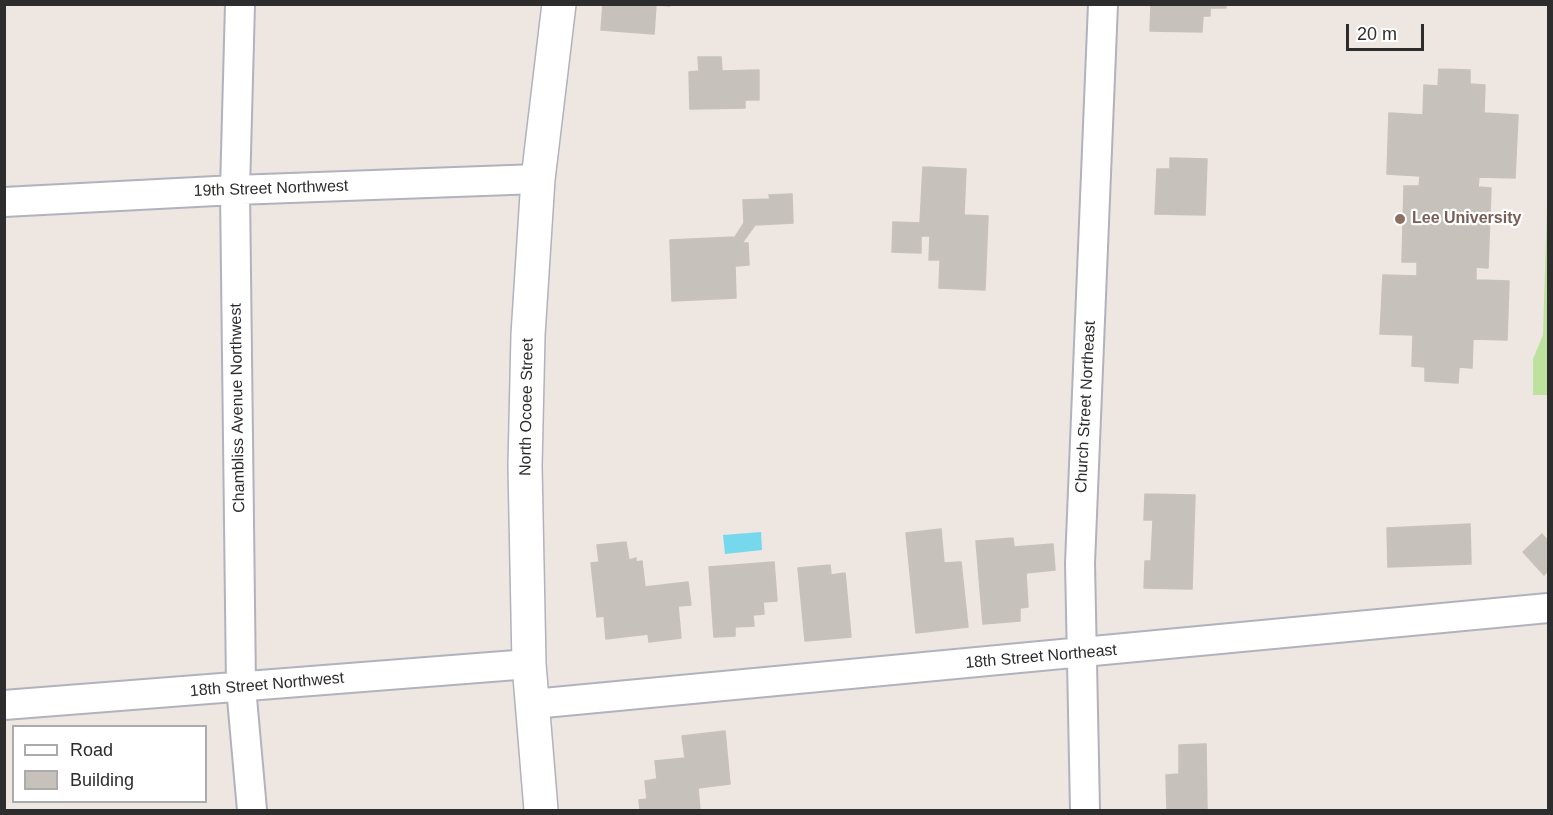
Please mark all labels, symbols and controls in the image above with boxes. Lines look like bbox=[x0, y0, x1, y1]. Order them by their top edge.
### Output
scale bar bbox=[1349, 12, 1427, 50]
text: 20 m bbox=[1357, 24, 1397, 44]
street label: 19th Street Northwest bbox=[193, 177, 349, 201]
place label: Lee University bbox=[1412, 209, 1521, 229]
marker: Lee University bbox=[1393, 212, 1407, 226]
street label: Chambliss Avenue Northwest bbox=[227, 303, 249, 513]
street label: Church Street Northeast bbox=[1072, 320, 1100, 494]
street label: North Ocoee Street bbox=[516, 338, 538, 476]
street label: 18th Street Northeast bbox=[964, 641, 1118, 673]
street label: 18th Street Northwest bbox=[189, 669, 345, 701]
legend bbox=[12, 725, 207, 803]
text: Road bbox=[70, 740, 113, 760]
text: Building bbox=[70, 770, 134, 790]

